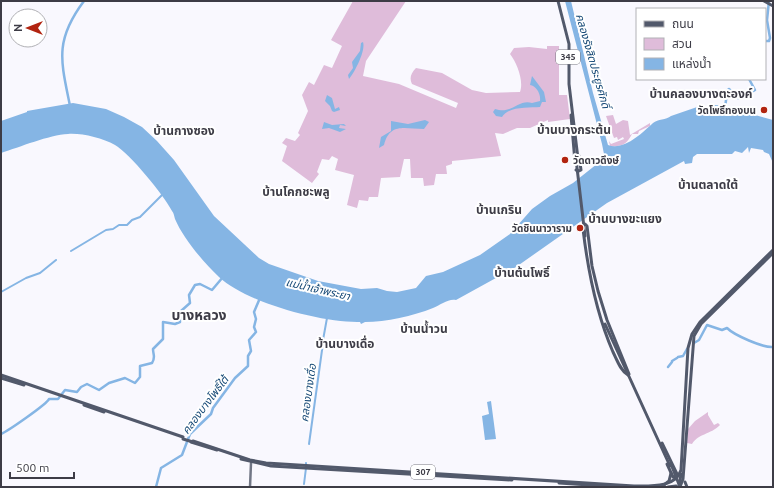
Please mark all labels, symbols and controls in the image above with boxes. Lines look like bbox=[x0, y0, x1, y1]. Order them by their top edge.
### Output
north arrow bbox=[8, 8, 48, 48]
legend bbox=[636, 8, 766, 80]
water label: คลองรังสิตประยูรศักดิ์ bbox=[573, 12, 613, 113]
text: ถนน bbox=[672, 17, 694, 30]
text: N bbox=[12, 24, 24, 32]
text: สวน bbox=[672, 37, 692, 50]
road number: 345 bbox=[556, 50, 580, 64]
text: แหล่งน้ำ bbox=[672, 55, 711, 70]
district label: บ้านคลองบางตะองค์ bbox=[649, 87, 753, 100]
place label: วัดโพธิ์ทองบน bbox=[697, 104, 756, 116]
marker: วัดโพธิ์ทองบน bbox=[759, 105, 769, 115]
district label: บ้านบางกระต้น bbox=[537, 123, 611, 136]
district label: บ้านกางซอง bbox=[153, 124, 215, 137]
marker: วัดดาวดึงษ์ bbox=[560, 155, 570, 165]
place label: วัดดาวดึงษ์ bbox=[573, 155, 619, 166]
district label: บ้านตลาดใต้ bbox=[678, 178, 738, 191]
district label: บ้านโคกชะพลู bbox=[262, 185, 330, 200]
district label: บ้านเกริน bbox=[476, 203, 522, 216]
district label: บ้านบางขะแยง bbox=[588, 212, 662, 225]
place label: วัดชินนาวาราม bbox=[512, 223, 572, 234]
marker: วัดชินนาวาราม bbox=[575, 223, 585, 233]
district label: บ้านต้นโพธิ์ bbox=[494, 265, 551, 279]
water label: แม่น้ำเจ้าพระยา bbox=[285, 274, 352, 302]
district label: บางหลวง bbox=[171, 307, 227, 323]
district label: บ้านน้ำวน bbox=[400, 320, 448, 335]
district label: บ้านบางเดื่อ bbox=[316, 335, 374, 350]
water label: คลองบางเดื่อ bbox=[296, 362, 318, 423]
water label: คลองบางโพธิ์ใต้ bbox=[179, 372, 232, 436]
scale bar bbox=[10, 454, 74, 480]
text: 500 m bbox=[16, 461, 49, 474]
road number: 307 bbox=[411, 465, 435, 479]

